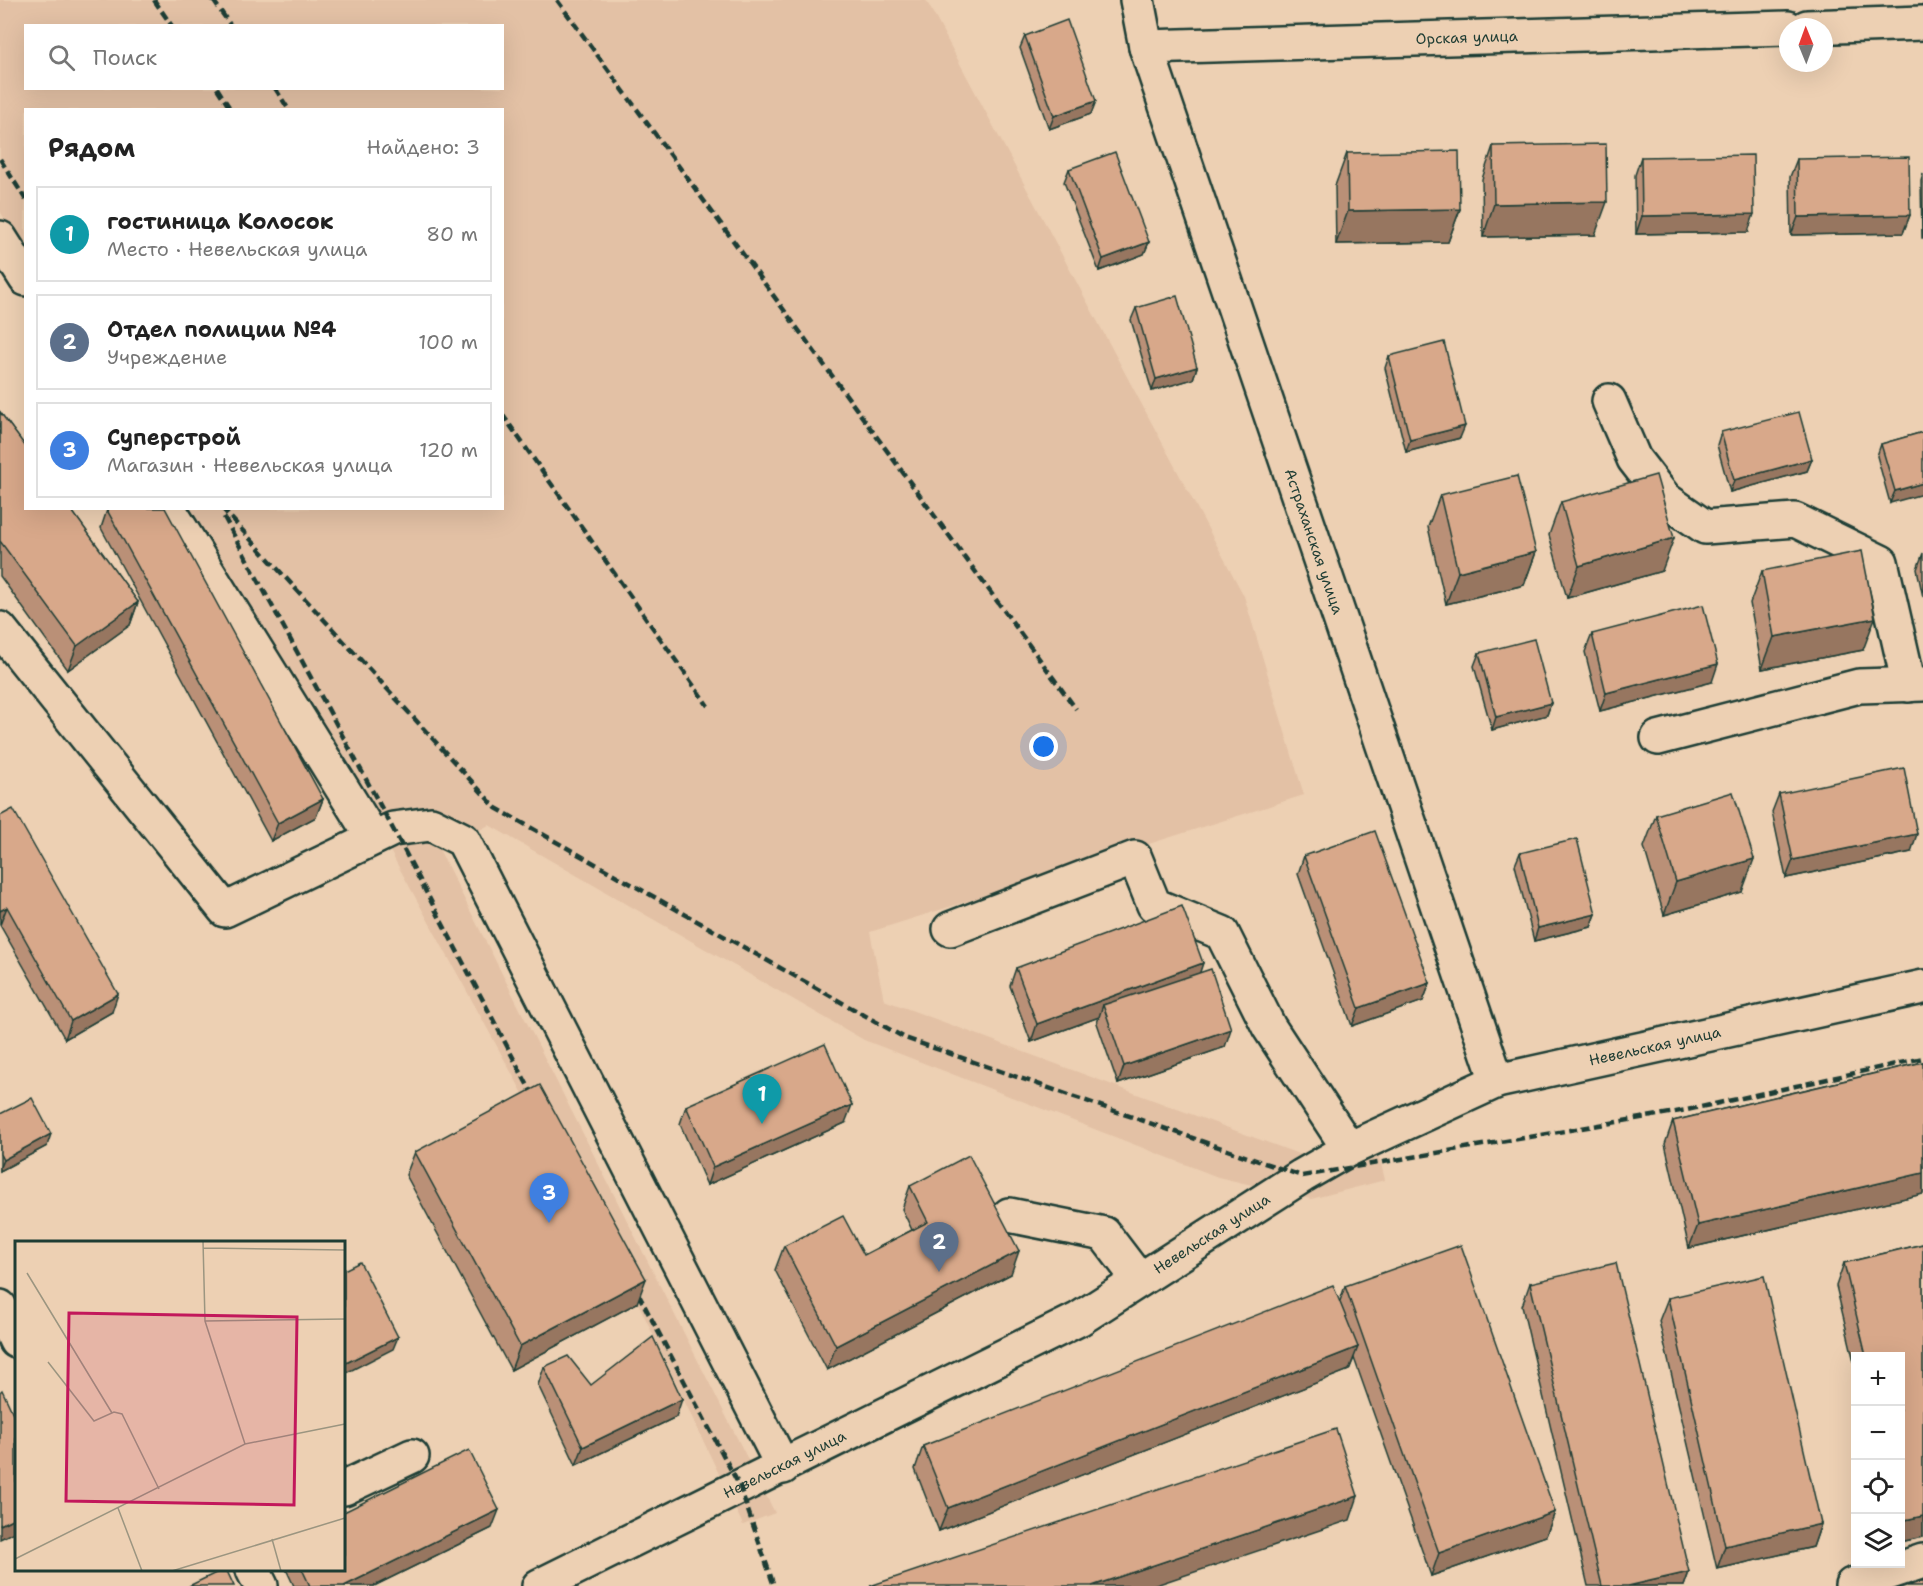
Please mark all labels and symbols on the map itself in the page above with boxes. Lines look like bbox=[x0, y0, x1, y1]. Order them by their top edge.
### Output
north arrow bbox=[1779, 18, 1833, 72]
street label: Орская улица bbox=[1415, 26, 1519, 49]
street label: Астраханская улица bbox=[1280, 466, 1348, 618]
your location bbox=[1029, 732, 1058, 761]
street label: Невельская улица bbox=[1587, 1022, 1723, 1070]
pin: 1 bbox=[742, 1074, 782, 1124]
pin: 3 bbox=[530, 1174, 568, 1223]
street label: Невельская улица bbox=[1150, 1189, 1274, 1279]
pin: 2 bbox=[920, 1222, 958, 1272]
inset map bbox=[15, 1241, 345, 1571]
street label: Невельская улица bbox=[720, 1425, 850, 1503]

